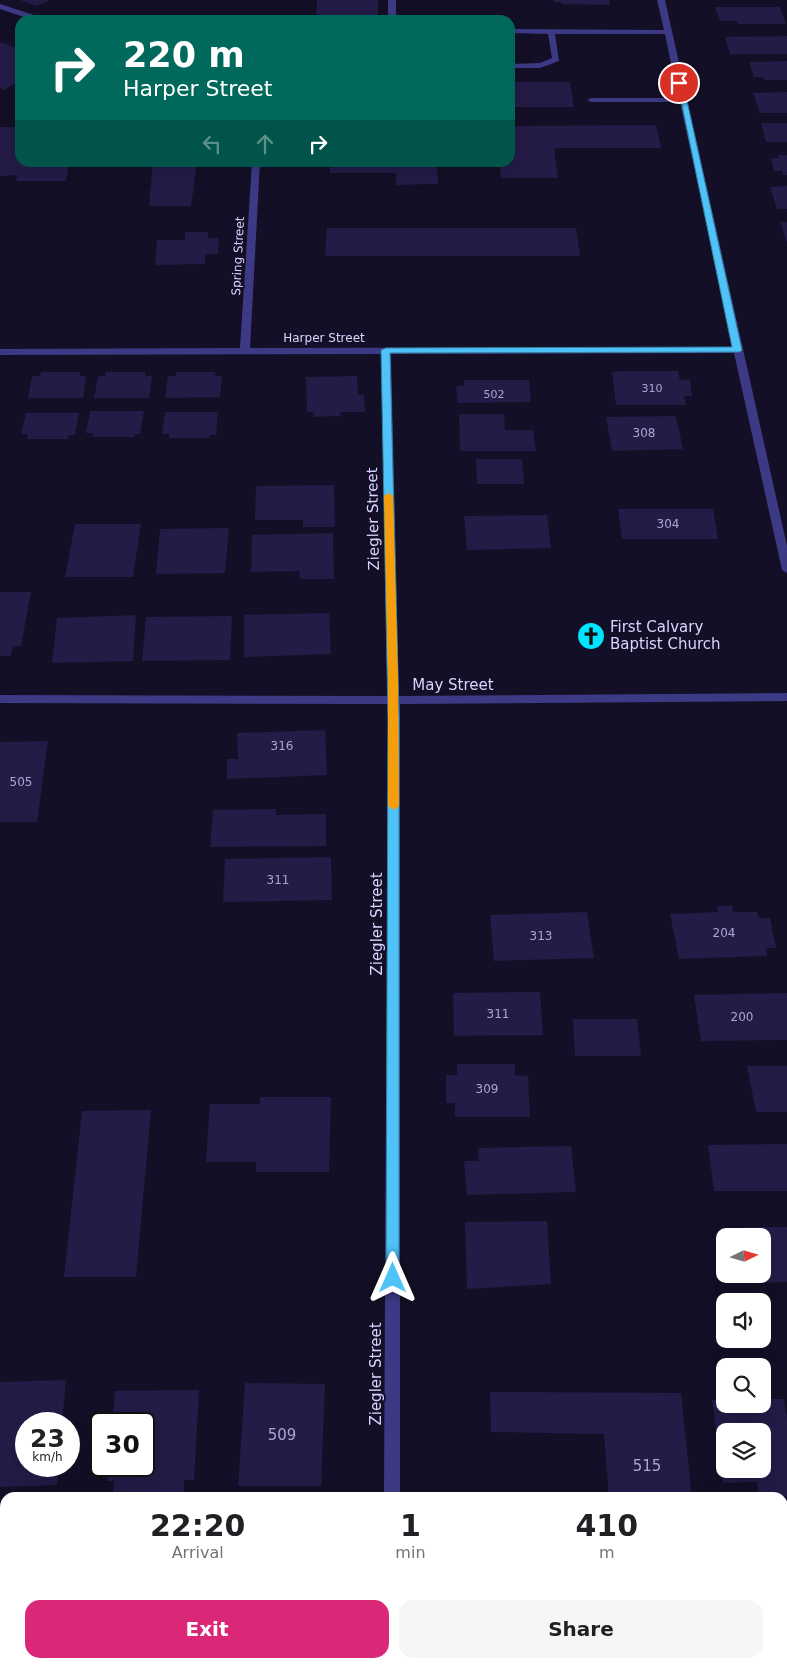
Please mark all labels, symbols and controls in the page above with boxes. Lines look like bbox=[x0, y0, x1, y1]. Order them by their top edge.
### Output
icon: right bbox=[40, 35, 105, 100]
text: 220 m bbox=[123, 35, 245, 75]
pin bbox=[658, 62, 700, 104]
icon: arrive bbox=[665, 69, 693, 97]
text: Harper Street bbox=[123, 76, 272, 101]
icon: left bbox=[198, 130, 226, 158]
icon: ahead bbox=[251, 130, 279, 158]
icon: right bbox=[304, 130, 332, 158]
street label: Spring Street bbox=[229, 216, 247, 296]
street label: Harper Street bbox=[283, 331, 365, 345]
house number: 310 bbox=[642, 382, 663, 395]
house number: 502 bbox=[484, 388, 505, 401]
house number: 308 bbox=[633, 426, 655, 440]
street label: Ziegler Street bbox=[363, 467, 383, 571]
house number: 304 bbox=[657, 517, 679, 531]
place label: First Calvary Baptist Church bbox=[610, 618, 721, 653]
church icon: First Calvary Baptist Church bbox=[576, 621, 606, 651]
street label: May Street bbox=[412, 676, 494, 694]
house number: 316 bbox=[271, 739, 293, 753]
house number: 505 bbox=[10, 775, 32, 789]
street label: Ziegler Street bbox=[368, 872, 386, 976]
house number: 311 bbox=[267, 873, 289, 887]
house number: 204 bbox=[713, 926, 735, 940]
house number: 313 bbox=[530, 929, 552, 943]
house number: 311 bbox=[487, 1007, 509, 1021]
house number: 200 bbox=[731, 1010, 753, 1024]
house number: 309 bbox=[476, 1082, 498, 1096]
north arrow bbox=[716, 1228, 771, 1282]
map controls bbox=[716, 1228, 771, 1478]
position arrow bbox=[366, 1251, 418, 1303]
button: sound bbox=[716, 1293, 771, 1348]
street label: Ziegler Street bbox=[367, 1322, 385, 1426]
button: search bbox=[716, 1358, 771, 1413]
speed limit sign: 30 bbox=[90, 1412, 155, 1477]
button: layers bbox=[716, 1423, 771, 1478]
text: 23 bbox=[30, 1424, 65, 1453]
house number: 509 bbox=[268, 1426, 296, 1444]
text: km/h bbox=[32, 1450, 63, 1464]
house number: 515 bbox=[633, 1457, 661, 1475]
text: 22:20 bbox=[150, 1508, 245, 1543]
text: 1 bbox=[400, 1508, 421, 1543]
text: 410 bbox=[575, 1508, 638, 1543]
text: Arrival bbox=[172, 1543, 224, 1562]
text: min bbox=[395, 1543, 426, 1562]
text: m bbox=[599, 1543, 615, 1562]
button: Exit bbox=[25, 1600, 389, 1658]
button: Share bbox=[399, 1600, 763, 1658]

